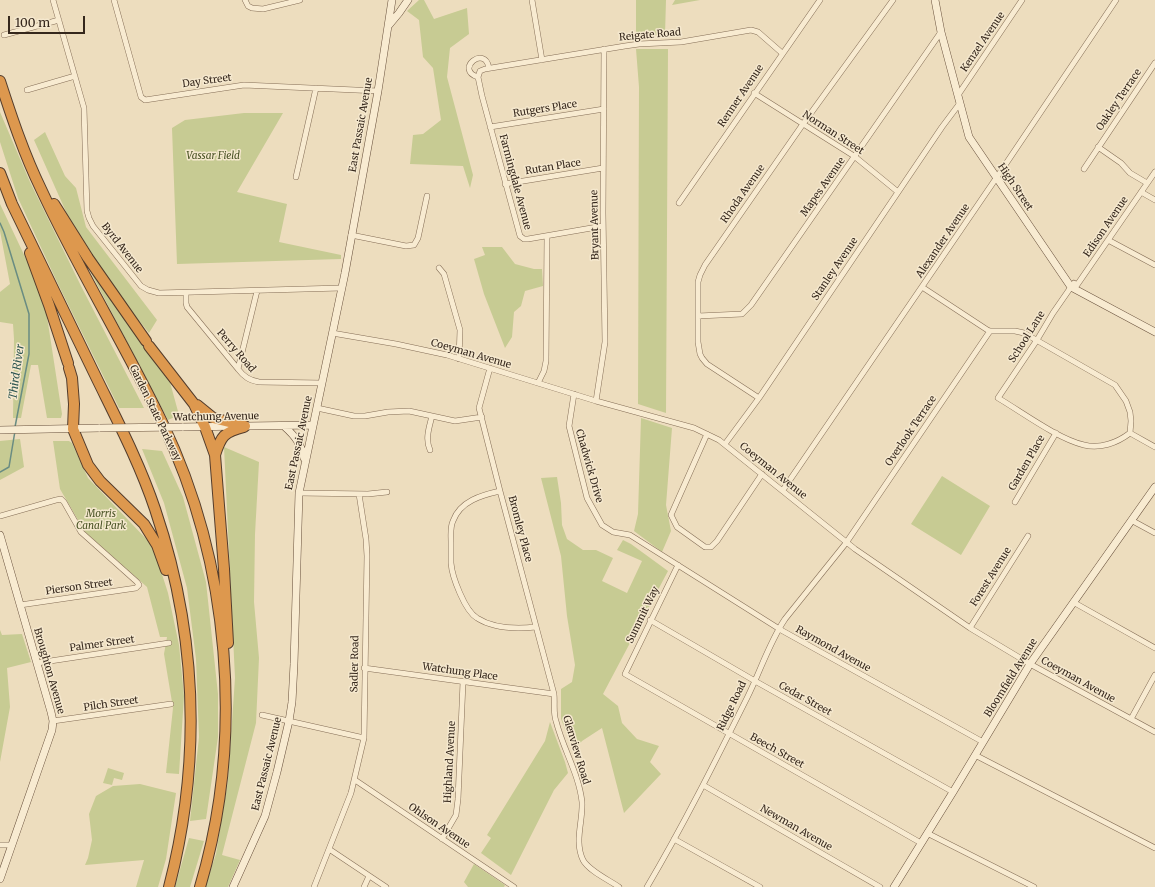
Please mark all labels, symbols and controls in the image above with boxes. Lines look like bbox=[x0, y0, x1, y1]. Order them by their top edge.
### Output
scale bar bbox=[10, 8, 87, 34]
street label: Kenzel Avenue bbox=[958, 10, 1008, 74]
text: 100 m bbox=[15, 15, 50, 30]
street label: Reigate Road bbox=[619, 26, 681, 44]
street label: Renner Avenue bbox=[716, 63, 766, 129]
street label: Oakley Terrace bbox=[1094, 67, 1144, 133]
street label: Day Street bbox=[182, 72, 232, 90]
street label: East Passaic Avenue bbox=[347, 77, 375, 173]
street label: Rutgers Place bbox=[512, 98, 578, 120]
street label: Norman Street bbox=[800, 109, 866, 157]
street label: Farmingdale Avenue bbox=[496, 133, 534, 231]
park label: Vassar Field bbox=[186, 150, 240, 162]
street label: Mapes Avenue bbox=[798, 155, 848, 219]
street label: Rutan Place bbox=[524, 157, 582, 177]
street label: High Street bbox=[995, 161, 1035, 213]
street label: Rhoda Avenue bbox=[718, 162, 768, 226]
street label: Bryant Avenue bbox=[588, 190, 602, 260]
street label: Edison Avenue bbox=[1081, 194, 1131, 260]
street label: Alexander Avenue bbox=[914, 202, 972, 280]
street label: Byrd Avenue bbox=[99, 221, 145, 275]
street label: Stanley Avenue bbox=[810, 235, 860, 303]
street label: School Lane bbox=[1006, 309, 1048, 365]
street label: Perry Road bbox=[214, 327, 258, 375]
street label: Coeyman Avenue bbox=[429, 337, 513, 371]
water label: Third River bbox=[7, 343, 27, 401]
street label: Garden State Parkway bbox=[127, 363, 183, 463]
street label: Overlook Terrace bbox=[883, 393, 939, 469]
street label: East Passaic Avenue bbox=[283, 395, 315, 491]
street label: Watchung Avenue bbox=[173, 410, 259, 424]
street label: Chadwick Drive bbox=[573, 428, 605, 504]
street label: Garden Place bbox=[1006, 433, 1048, 493]
street label: Coeyman Avenue bbox=[737, 440, 809, 502]
street label: Bromley Place bbox=[505, 495, 535, 563]
park label: Morris Canal Park bbox=[76, 508, 126, 532]
street label: Forest Avenue bbox=[968, 545, 1014, 609]
street label: Pierson Street bbox=[45, 576, 113, 598]
street label: Summit Way bbox=[624, 585, 662, 645]
street label: Raymond Avenue bbox=[793, 623, 873, 675]
street label: Broughton Avenue bbox=[31, 627, 67, 715]
street label: Palmer Street bbox=[69, 634, 135, 654]
street label: Sadler Road bbox=[349, 635, 361, 693]
street label: Bloomfield Avenue bbox=[982, 636, 1040, 720]
street label: Coeyman Avenue bbox=[1039, 655, 1117, 705]
street label: Watchung Place bbox=[422, 661, 498, 683]
street label: Ridge Road bbox=[715, 679, 749, 733]
street label: Cedar Street bbox=[776, 680, 834, 718]
street label: Pilch Street bbox=[83, 694, 139, 714]
street label: Glenview Road bbox=[560, 714, 592, 786]
street label: East Passaic Avenue bbox=[250, 716, 284, 812]
street label: Highland Avenue bbox=[442, 721, 458, 803]
street label: Beech Street bbox=[748, 731, 806, 771]
street label: Ohlson Avenue bbox=[406, 801, 472, 851]
street label: Newman Avenue bbox=[758, 803, 834, 853]

